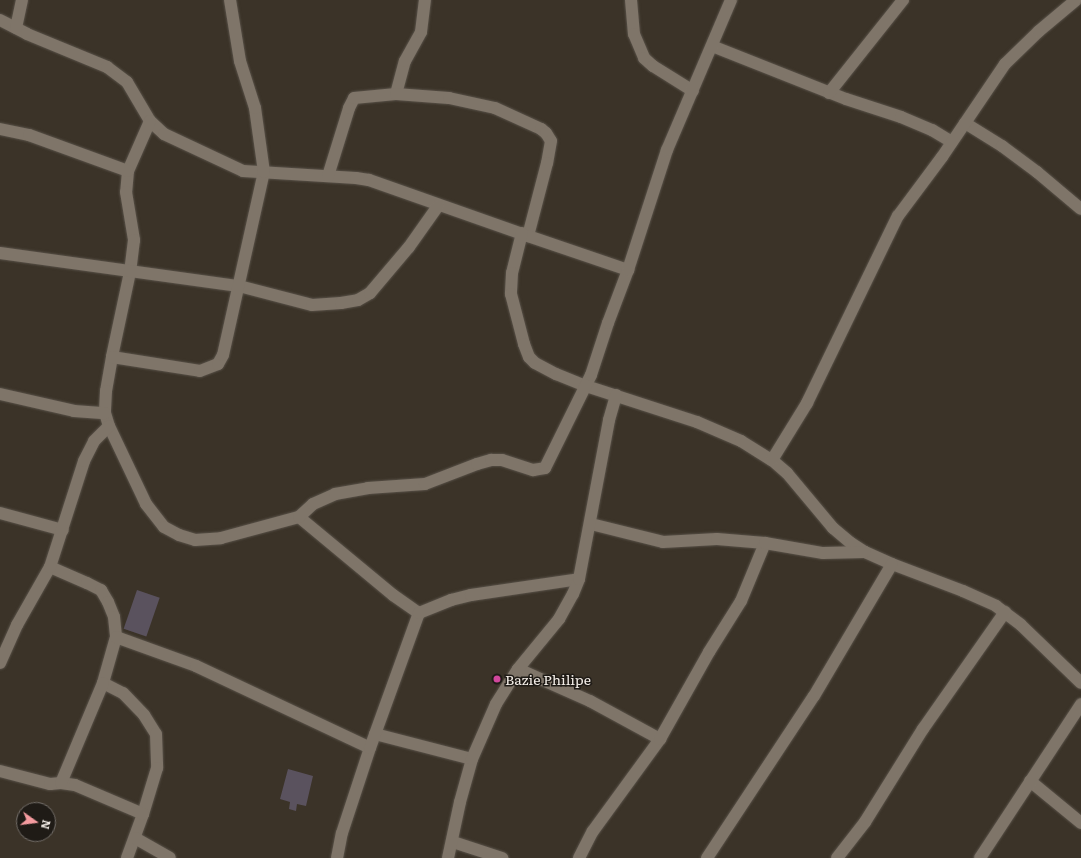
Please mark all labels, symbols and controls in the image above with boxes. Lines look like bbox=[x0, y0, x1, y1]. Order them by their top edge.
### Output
place label: Bazie Philipe bbox=[505, 671, 591, 687]
marker: Bazie Philipe bbox=[492, 674, 502, 684]
north arrow bbox=[16, 802, 56, 842]
text: N bbox=[38, 818, 56, 831]

